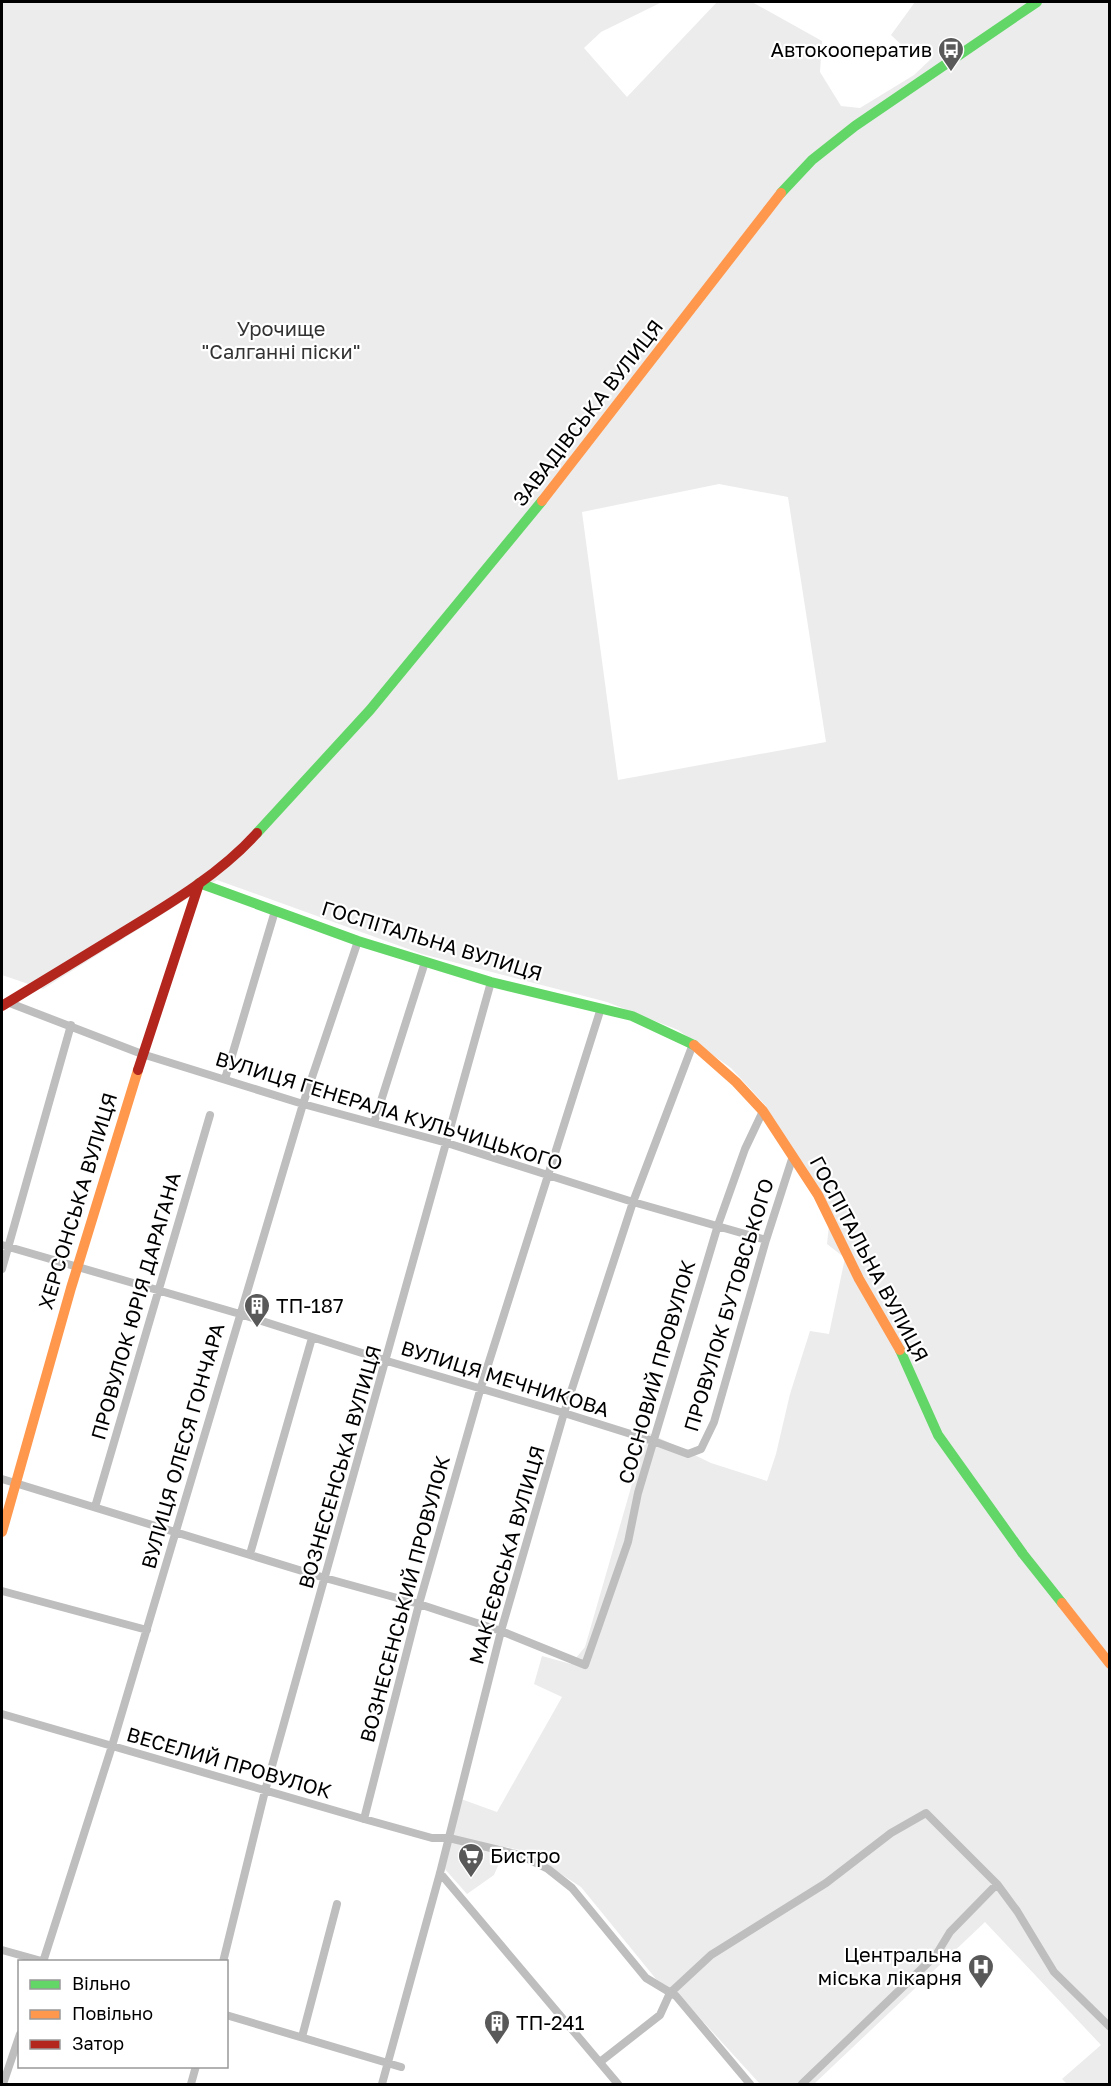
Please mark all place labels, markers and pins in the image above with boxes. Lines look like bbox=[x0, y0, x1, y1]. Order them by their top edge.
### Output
bus stop icon: Автокооператив bbox=[936, 35, 966, 73]
place label: Автокооператив bbox=[771, 37, 932, 61]
building icon: ТП-187 bbox=[242, 1291, 272, 1329]
place label: ТП-187 bbox=[276, 1293, 344, 1317]
supermarket icon: Бистро bbox=[456, 1841, 486, 1879]
place label: Бистро bbox=[490, 1843, 561, 1867]
place label: Центральна міська лікарня bbox=[818, 1942, 962, 1989]
hospital icon: Центральна міська лікарня bbox=[966, 1952, 996, 1990]
building icon: ТП-241 bbox=[482, 2008, 512, 2046]
place label: ТП-241 bbox=[516, 2010, 585, 2034]

